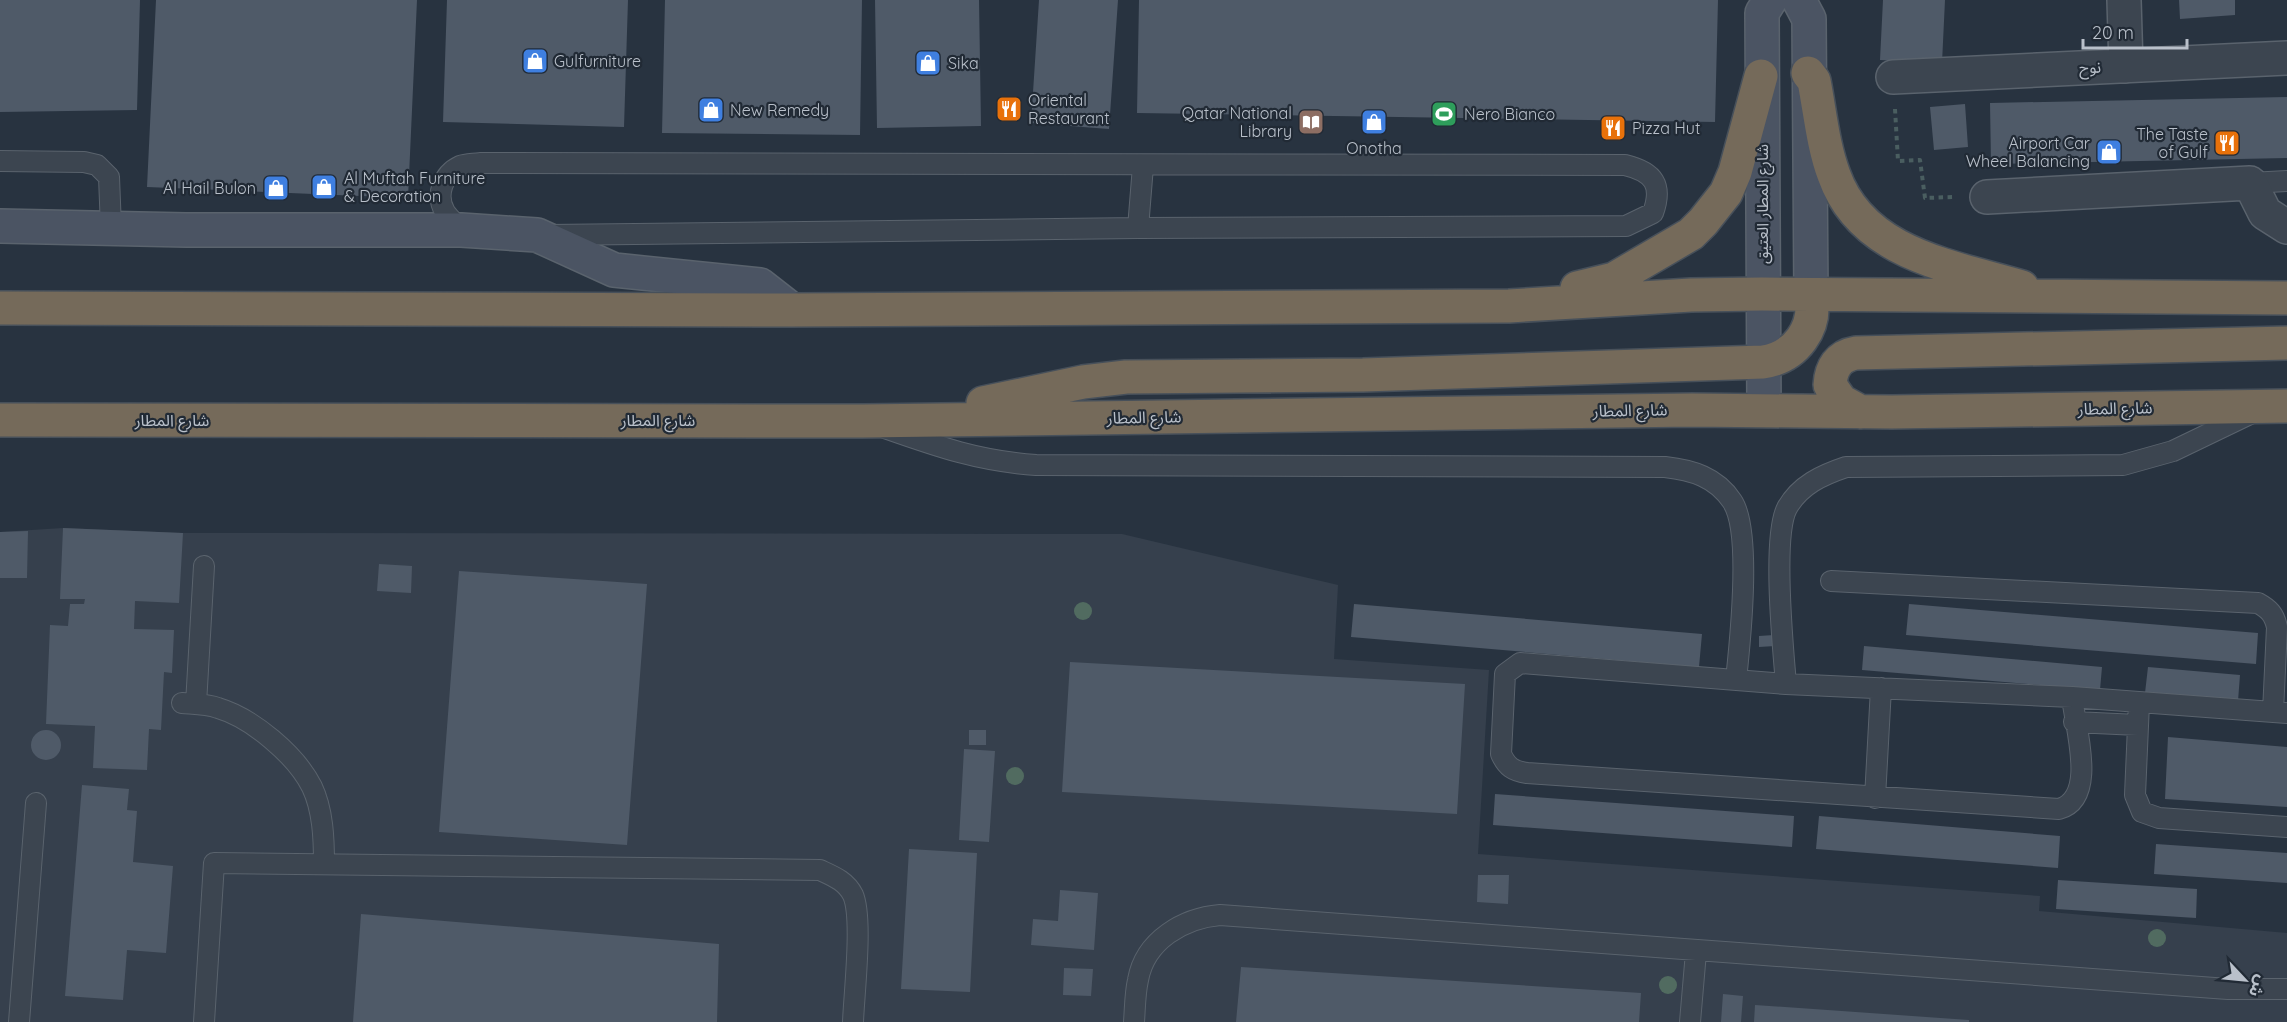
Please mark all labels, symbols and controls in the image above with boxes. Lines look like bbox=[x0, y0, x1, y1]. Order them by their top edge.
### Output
scale bar bbox=[2083, 12, 2186, 50]
text: 20 m bbox=[2092, 21, 2134, 44]
shop icon: Gulfurniture bbox=[520, 46, 550, 76]
shop icon: Sika bbox=[913, 48, 943, 78]
place label: Gulfurniture bbox=[554, 51, 641, 71]
place label: Sika bbox=[948, 53, 979, 73]
street label: نوح bbox=[2078, 56, 2102, 81]
place label: Oriental Restaurant bbox=[1028, 90, 1110, 128]
restaurant icon: Oriental Restaurant bbox=[994, 94, 1024, 124]
shop icon: New Remedy bbox=[696, 95, 726, 125]
sports icon: Nero Bianco bbox=[1429, 99, 1459, 129]
place label: New Remedy bbox=[730, 100, 829, 120]
place label: Qatar National Library bbox=[1182, 103, 1292, 141]
place label: Nero Bianco bbox=[1464, 104, 1555, 124]
library icon: Qatar National Library bbox=[1296, 107, 1326, 137]
shop icon: Onotha bbox=[1359, 107, 1389, 137]
restaurant icon: Pizza Hut bbox=[1598, 113, 1628, 143]
place label: Pizza Hut bbox=[1632, 118, 1700, 138]
place label: The Taste of Gulf bbox=[2136, 124, 2208, 162]
restaurant icon: The Taste of Gulf bbox=[2212, 128, 2242, 158]
place label: Airport Car Wheel Balancing bbox=[1966, 133, 2090, 171]
shop icon: Airport Car Wheel Balancing bbox=[2094, 137, 2124, 167]
place label: Onotha bbox=[1346, 138, 1402, 158]
street label: شارع المطار العتيق bbox=[1752, 144, 1775, 264]
place label: Al Muftah Furniture & Decoration bbox=[344, 168, 485, 206]
shop icon: Al Muftah Furniture & Decoration bbox=[309, 172, 339, 202]
shop icon: Al Hail Bulon bbox=[261, 173, 291, 203]
place label: Al Hail Bulon bbox=[163, 178, 256, 198]
street label: شارع المطار bbox=[2077, 397, 2153, 422]
street label: شارع المطار bbox=[1592, 399, 1668, 424]
street label: شارع المطار bbox=[1106, 406, 1182, 431]
street label: شارع المطار bbox=[134, 410, 209, 433]
street label: شارع المطار bbox=[620, 410, 695, 433]
north arrow bbox=[2215, 950, 2275, 1010]
text: ش bbox=[2245, 972, 2272, 1001]

